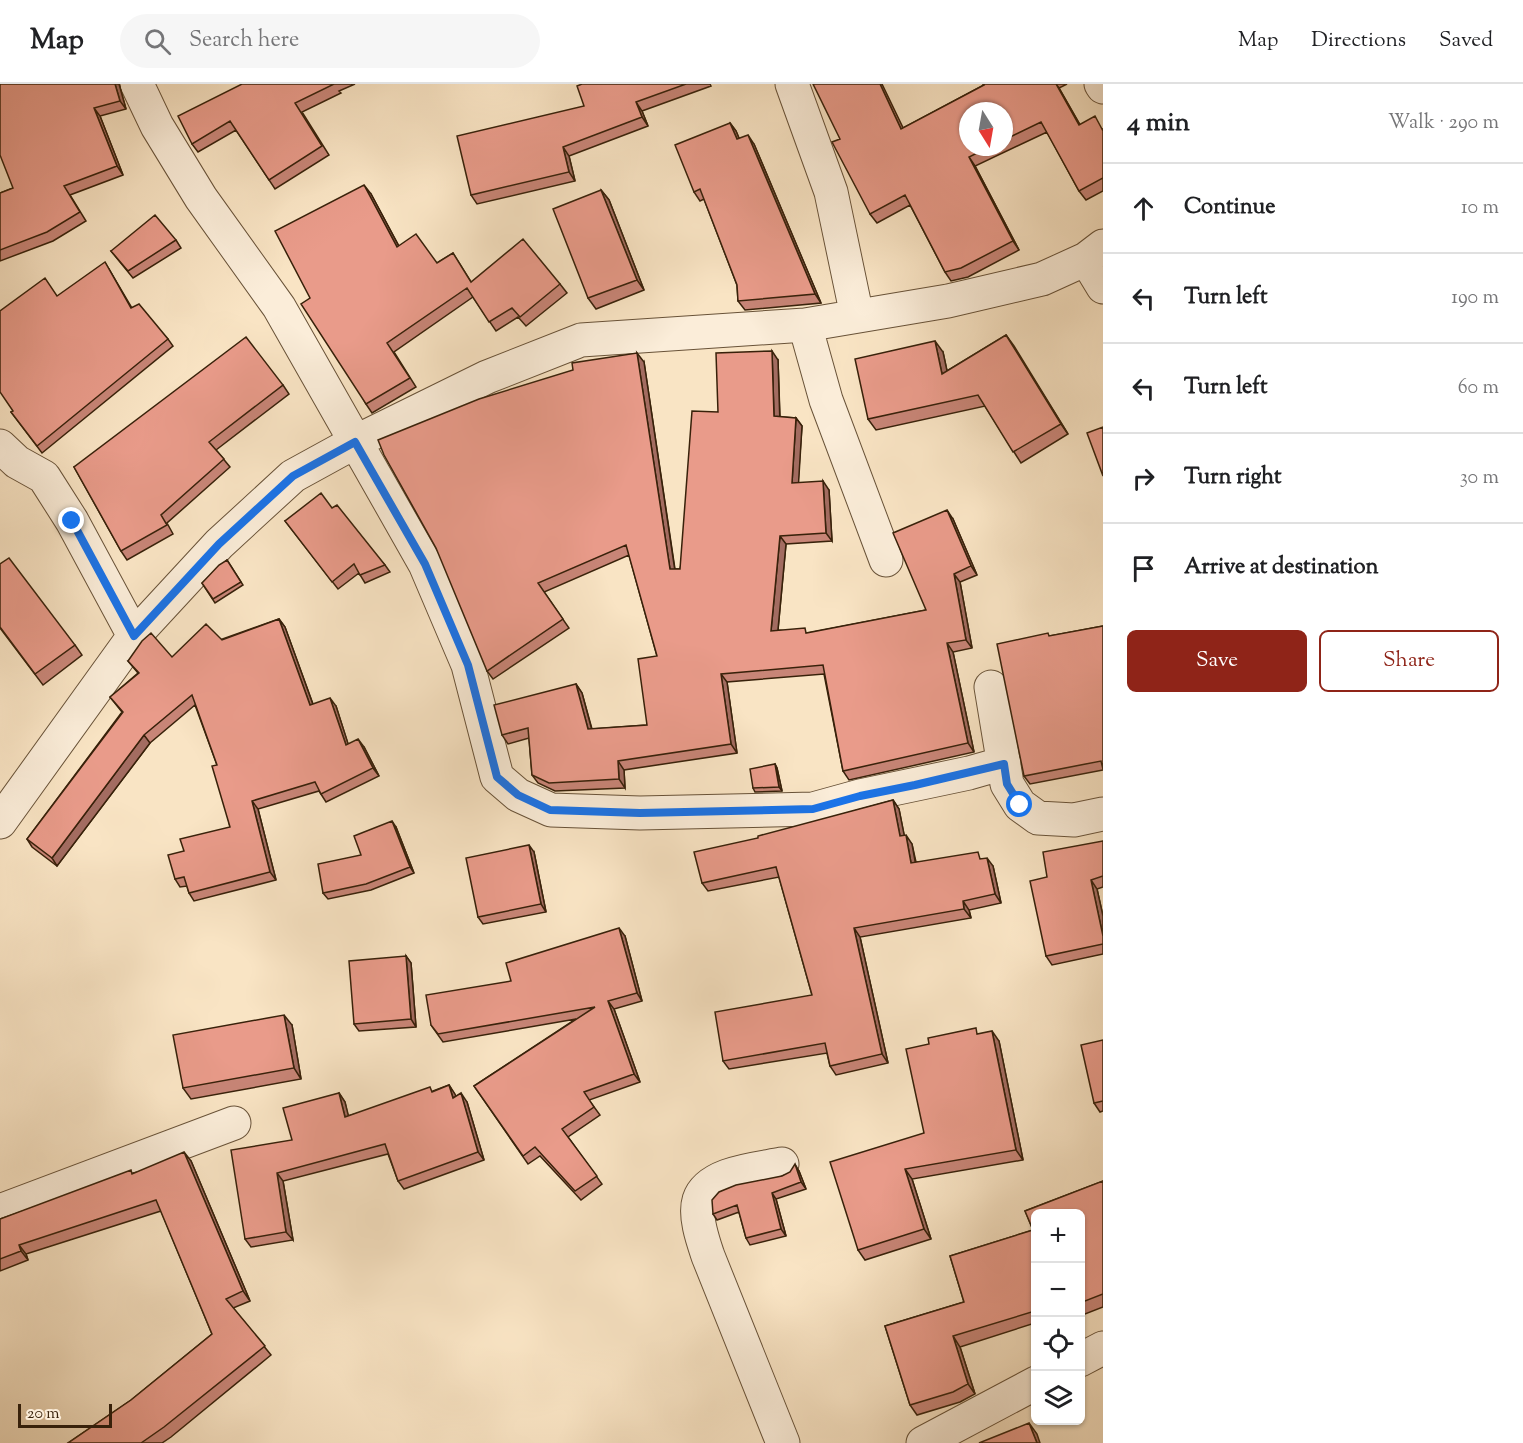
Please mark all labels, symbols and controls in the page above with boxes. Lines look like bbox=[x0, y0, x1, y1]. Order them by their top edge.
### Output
search box bbox=[120, 14, 540, 68]
text: Map bbox=[30, 21, 84, 61]
icon: search bbox=[141, 25, 174, 58]
text: Search here bbox=[189, 25, 299, 57]
text: Map bbox=[1238, 26, 1278, 56]
text: Directions bbox=[1311, 26, 1406, 56]
text: Saved bbox=[1439, 26, 1493, 56]
north arrow bbox=[959, 102, 1013, 156]
text: 4 min bbox=[1127, 105, 1190, 142]
text: Walk · 290 m bbox=[1388, 109, 1499, 138]
icon: ahead bbox=[1127, 192, 1160, 225]
text: Continue bbox=[1184, 192, 1275, 224]
text: 10 m bbox=[1461, 194, 1499, 223]
icon: left bbox=[1127, 282, 1160, 315]
text: Turn left bbox=[1184, 282, 1267, 314]
text: 190 m bbox=[1451, 284, 1499, 313]
icon: left bbox=[1127, 372, 1160, 405]
text: Turn left bbox=[1184, 372, 1267, 404]
text: 60 m bbox=[1458, 374, 1499, 403]
icon: right bbox=[1127, 462, 1160, 495]
text: Turn right bbox=[1184, 462, 1281, 494]
text: 30 m bbox=[1460, 464, 1499, 493]
route end bbox=[58, 507, 84, 533]
icon: arrive bbox=[1127, 552, 1160, 585]
text: Arrive at destination bbox=[1184, 552, 1379, 584]
button: Save bbox=[1127, 630, 1307, 692]
button: Share bbox=[1319, 630, 1499, 692]
route start bbox=[1006, 791, 1032, 817]
map controls bbox=[1031, 1209, 1085, 1425]
button: + bbox=[1031, 1209, 1085, 1263]
button: − bbox=[1031, 1263, 1085, 1317]
button: locate bbox=[1031, 1317, 1085, 1371]
button: layers bbox=[1031, 1371, 1085, 1425]
scale bar bbox=[18, 1401, 112, 1428]
text: 20 m bbox=[27, 1403, 60, 1426]

